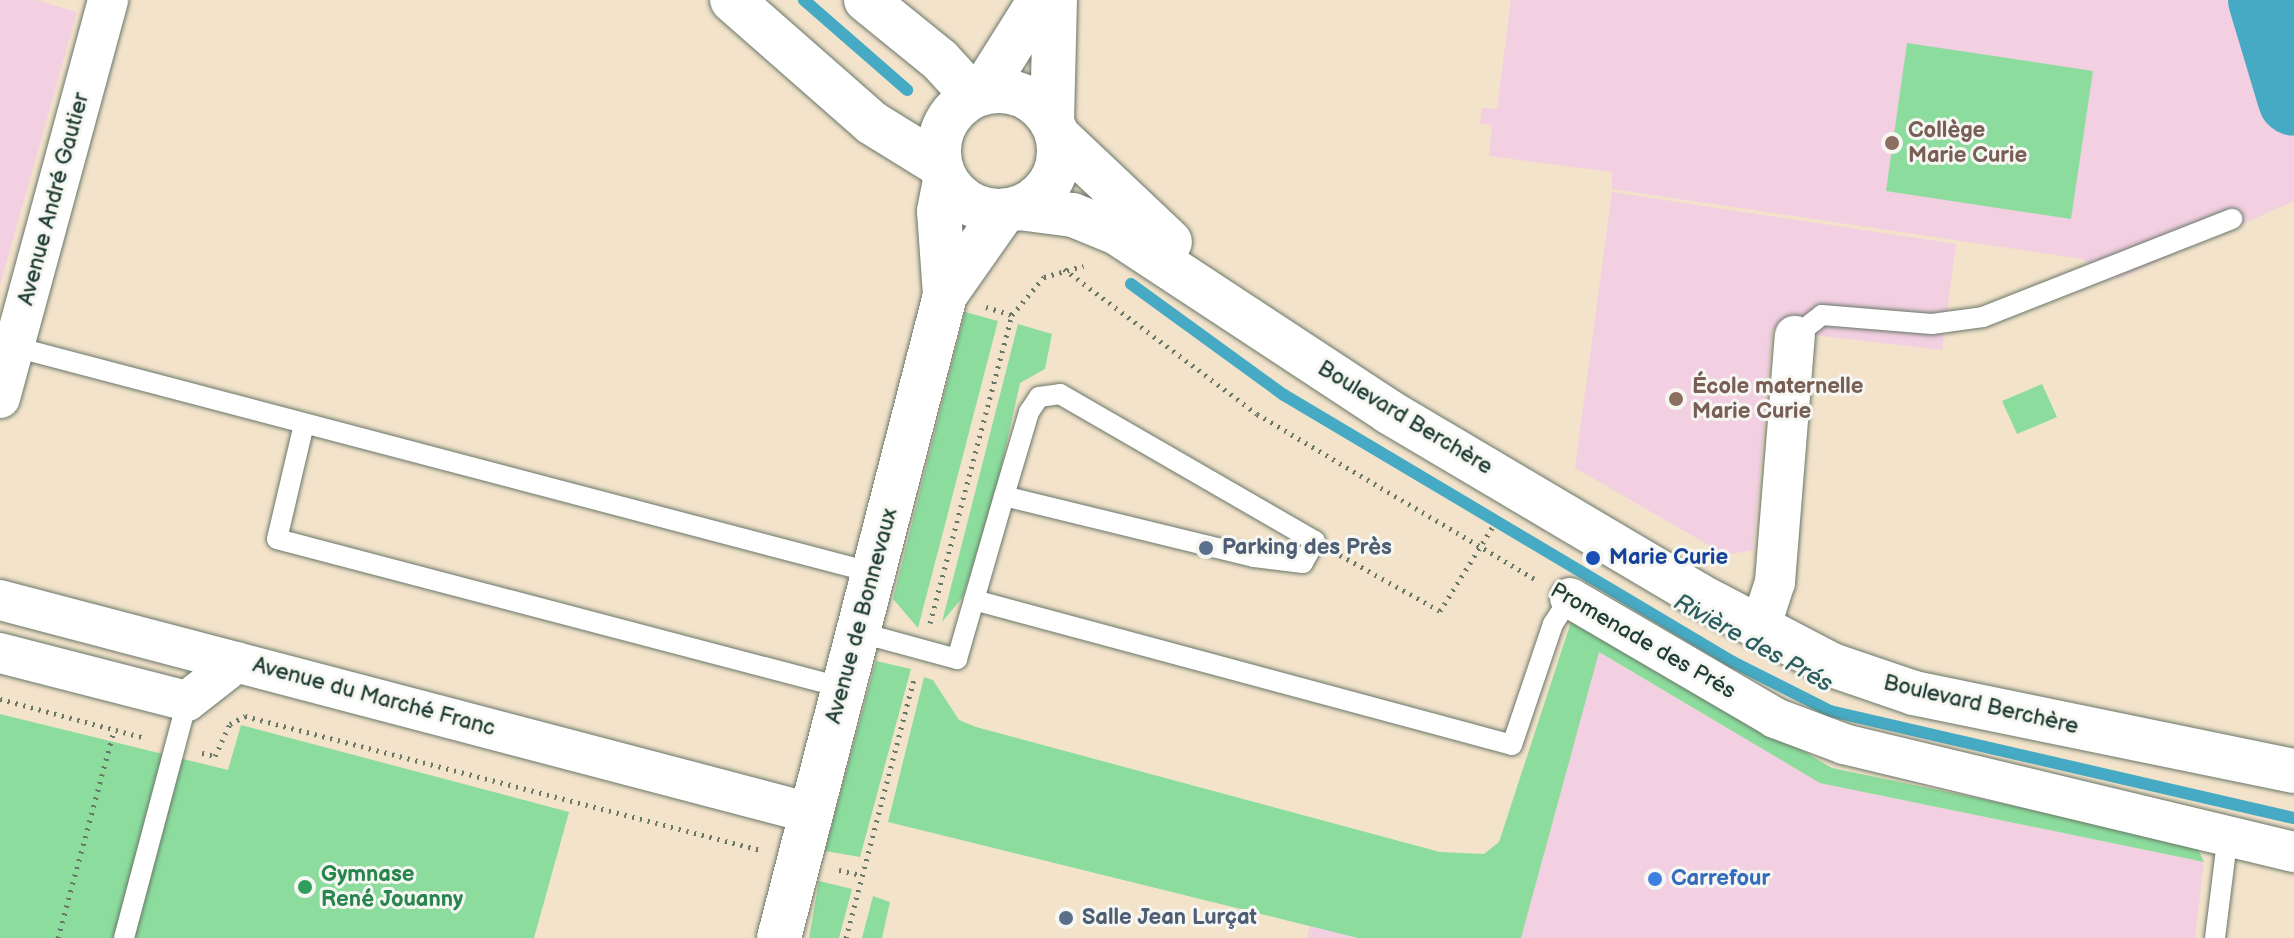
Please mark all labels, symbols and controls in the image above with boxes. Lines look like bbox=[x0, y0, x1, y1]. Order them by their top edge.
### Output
street label: Avenue André Gautier bbox=[13, 90, 95, 308]
place label: Collège Marie Curie bbox=[1908, 117, 2027, 168]
marker: Collège Marie Curie bbox=[1883, 134, 1901, 152]
street label: Boulevard Berchère bbox=[1313, 355, 1497, 481]
place label: École maternelle Marie Curie bbox=[1692, 373, 1864, 424]
marker: École maternelle Marie Curie bbox=[1667, 390, 1685, 408]
street label: Avenue de Bonnevaux bbox=[821, 505, 903, 727]
place label: Parking des Près bbox=[1222, 535, 1392, 561]
marker: Parking des Près bbox=[1197, 539, 1215, 557]
place label: Marie Curie bbox=[1609, 545, 1728, 571]
marker: Marie Curie bbox=[1584, 549, 1602, 567]
street label: Promenade des Prés bbox=[1546, 577, 1740, 705]
water label: Rivière des Prés bbox=[1669, 588, 1837, 698]
street label: Avenue du Marché Franc bbox=[250, 652, 498, 742]
street label: Boulevard Berchère bbox=[1881, 670, 2081, 740]
place label: Gymnase René Jouanny bbox=[321, 861, 463, 912]
place label: Carrefour bbox=[1671, 866, 1770, 892]
marker: Carrefour bbox=[1646, 870, 1664, 888]
marker: Gymnase René Jouanny bbox=[296, 878, 314, 896]
place label: Salle Jean Lurçat bbox=[1082, 905, 1257, 931]
marker: Salle Jean Lurçat bbox=[1057, 909, 1075, 927]

